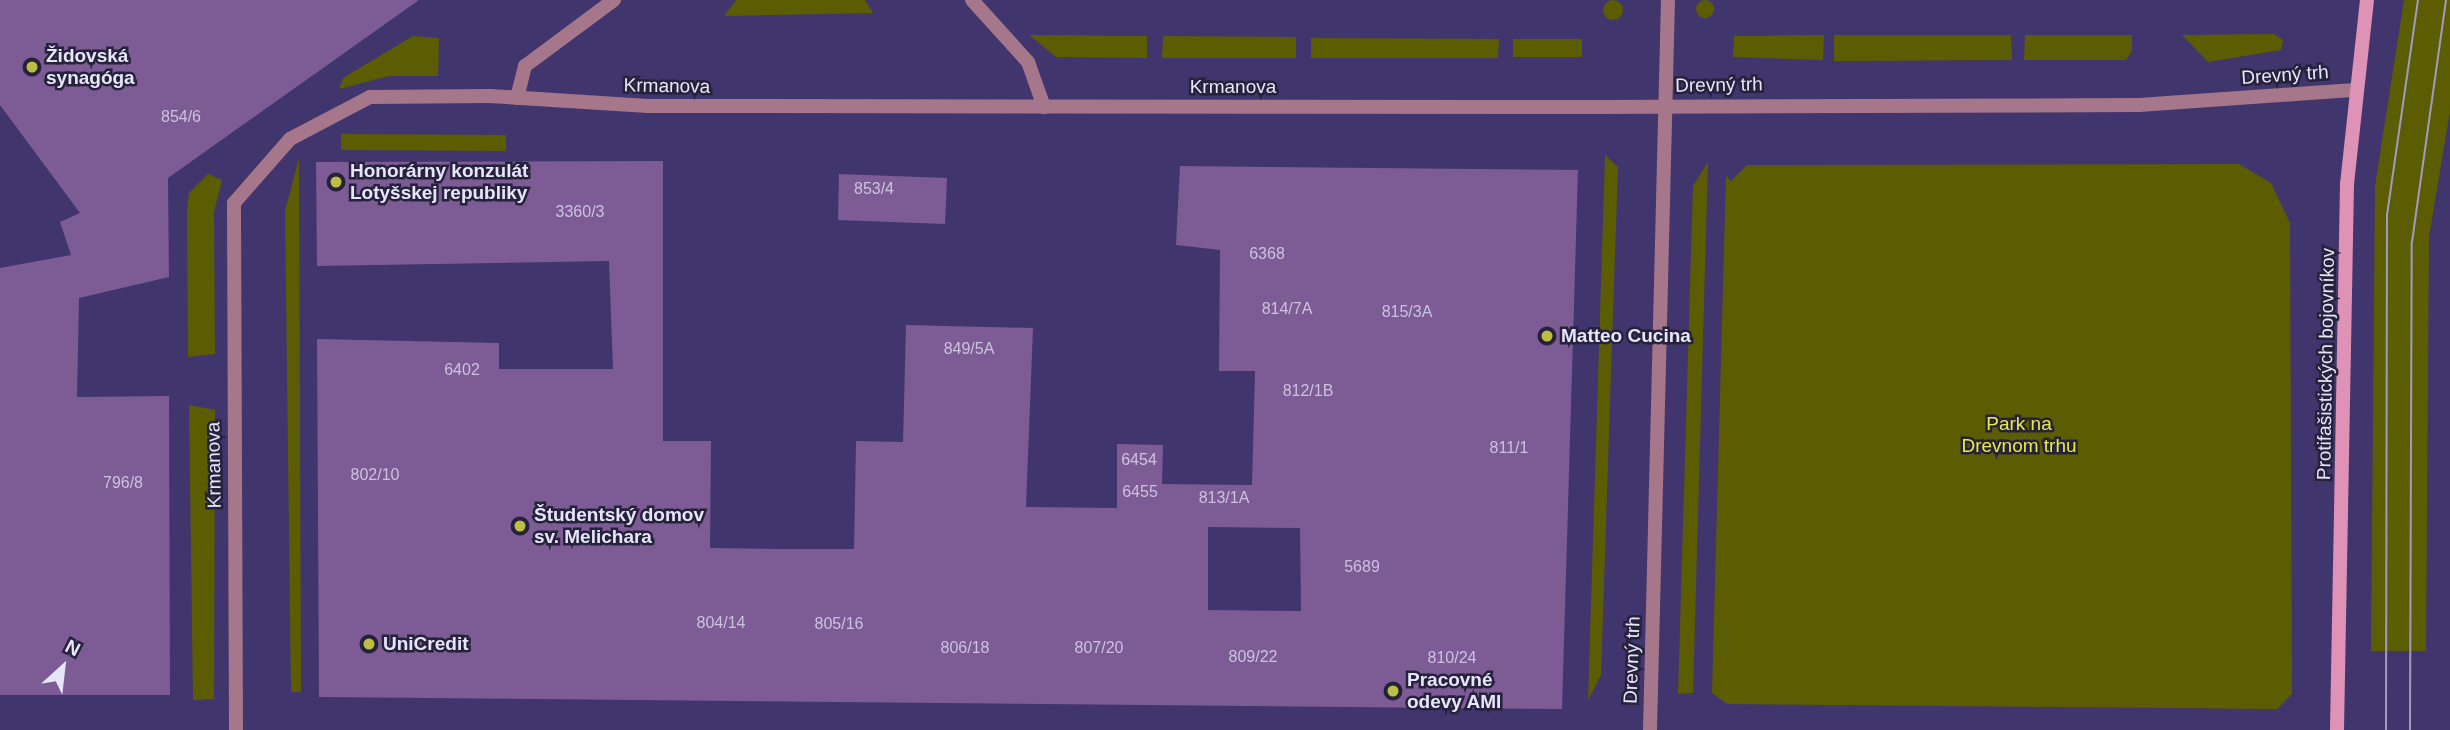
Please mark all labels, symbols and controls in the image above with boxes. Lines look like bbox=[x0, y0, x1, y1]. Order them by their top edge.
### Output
place label: Židovská synagóga bbox=[46, 45, 135, 89]
marker: Židovská synagóga bbox=[24, 59, 40, 75]
street label: Drevný trh bbox=[2240, 61, 2330, 89]
street label: Drevný trh bbox=[1675, 73, 1763, 97]
street label: Krmanova bbox=[624, 74, 710, 98]
street label: Krmanova bbox=[1190, 76, 1276, 98]
house number: 854/6 bbox=[161, 107, 201, 127]
place label: Honorárny konzulát Lotyšskej republiky bbox=[350, 160, 528, 204]
marker: Honorárny konzulát Lotyšskej republiky bbox=[328, 174, 344, 190]
house number: 853/4 bbox=[854, 179, 894, 199]
house number: 3360/3 bbox=[556, 202, 604, 222]
house number: 6368 bbox=[1249, 244, 1285, 264]
street label: Protifašistických bojovníkov bbox=[2313, 248, 2339, 480]
house number: 814/7A bbox=[1262, 299, 1312, 319]
house number: 815/3A bbox=[1382, 302, 1432, 322]
place label: Matteo Cucina bbox=[1561, 325, 1691, 347]
marker: Matteo Cucina bbox=[1539, 328, 1555, 344]
house number: 849/5A bbox=[944, 339, 994, 359]
house number: 6402 bbox=[444, 360, 480, 380]
house number: 812/1B bbox=[1283, 381, 1333, 401]
park label: Park na Drevnom trhu bbox=[1961, 413, 2077, 457]
street label: Krmanova bbox=[202, 422, 226, 508]
house number: 811/1 bbox=[1490, 438, 1528, 458]
house number: 6454 bbox=[1121, 450, 1157, 470]
house number: 802/10 bbox=[351, 465, 399, 485]
house number: 796/8 bbox=[103, 473, 143, 493]
house number: 6455 bbox=[1122, 482, 1158, 502]
house number: 813/1A bbox=[1199, 488, 1249, 508]
place label: Študentský domov sv. Melichara bbox=[534, 504, 704, 548]
marker: Študentský domov sv. Melichara bbox=[512, 518, 528, 534]
house number: 5689 bbox=[1344, 557, 1380, 577]
house number: 804/14 bbox=[697, 613, 745, 633]
house number: 805/16 bbox=[815, 614, 863, 634]
street label: Drevný trh bbox=[1619, 616, 1645, 704]
north arrow bbox=[28, 632, 98, 702]
place label: UniCredit bbox=[383, 633, 468, 655]
text: N bbox=[62, 635, 84, 660]
marker: UniCredit bbox=[361, 636, 377, 652]
house number: 806/18 bbox=[941, 638, 989, 658]
house number: 807/20 bbox=[1075, 638, 1123, 658]
house number: 809/22 bbox=[1229, 647, 1277, 667]
house number: 810/24 bbox=[1428, 648, 1476, 668]
place label: Pracovné odevy AMI bbox=[1407, 669, 1502, 713]
marker: Pracovné odevy AMI bbox=[1385, 683, 1401, 699]

